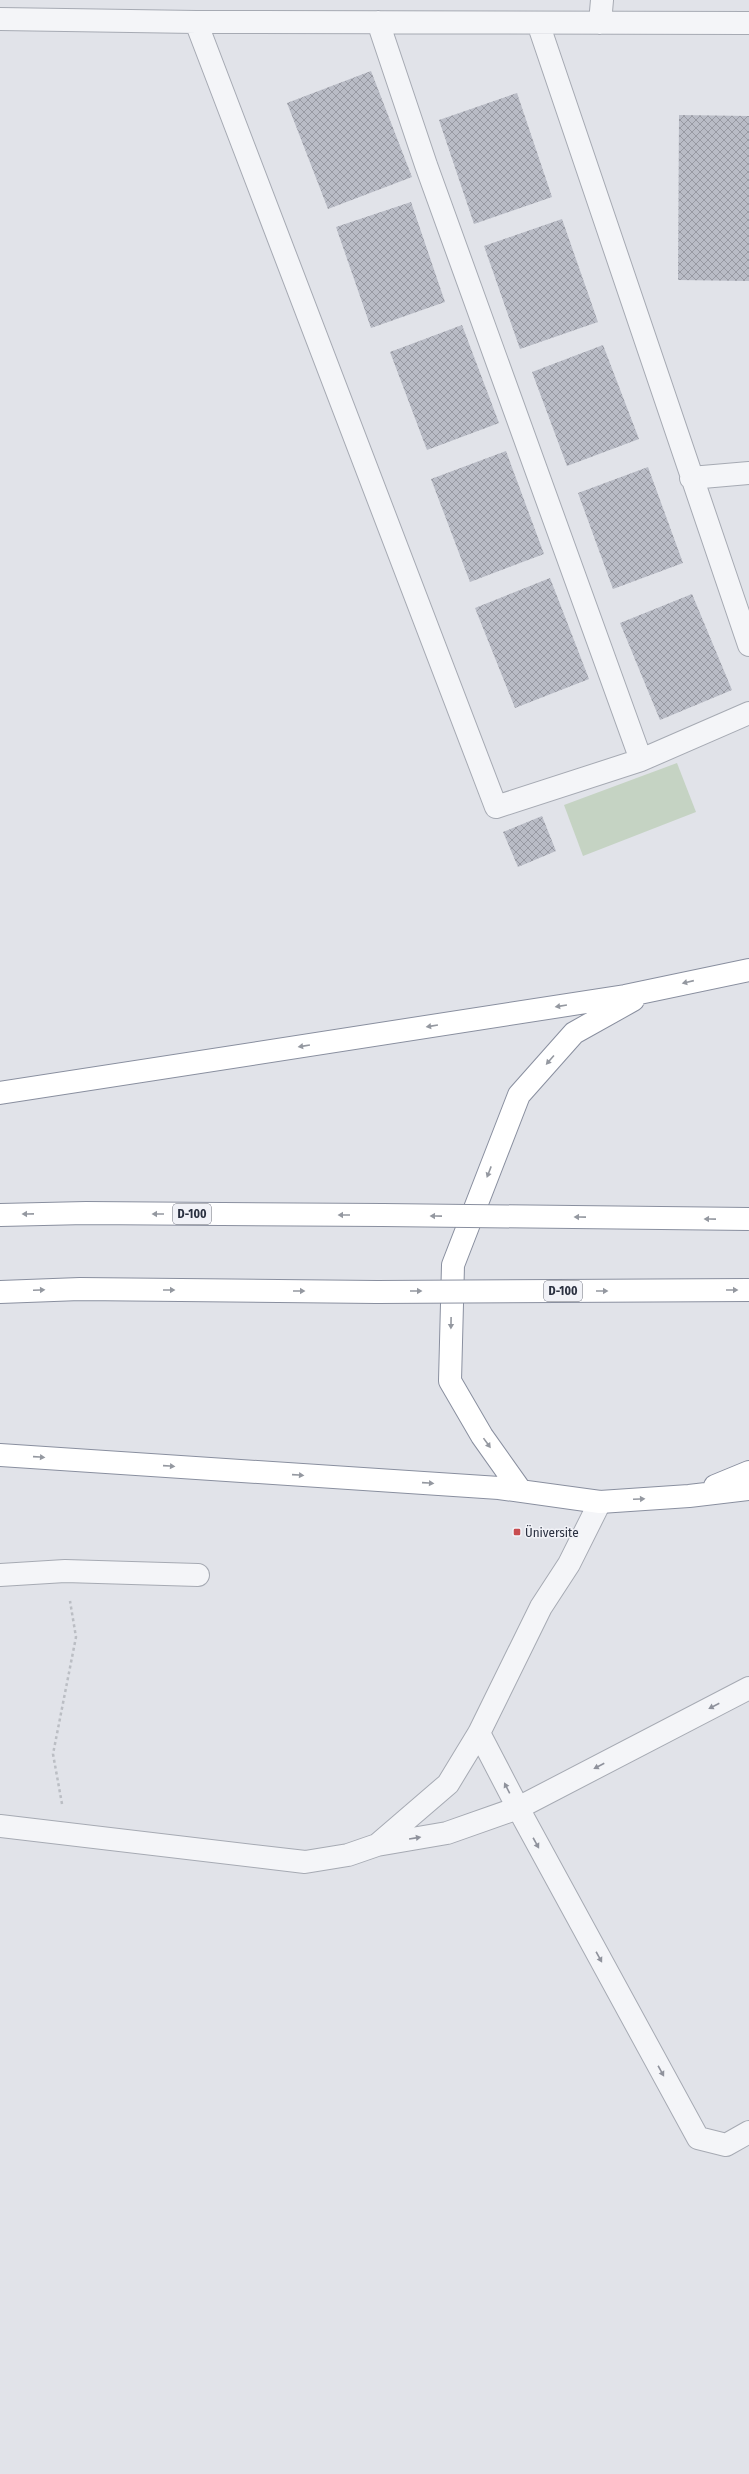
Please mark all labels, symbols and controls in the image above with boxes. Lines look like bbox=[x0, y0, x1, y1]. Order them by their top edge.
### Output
one-way arrow bbox=[682, 979, 694, 985]
one-way arrow bbox=[554, 1003, 567, 1009]
one-way arrow bbox=[426, 1023, 438, 1029]
one-way arrow bbox=[297, 1043, 310, 1049]
one-way arrow bbox=[546, 1054, 555, 1065]
one-way arrow bbox=[485, 1167, 491, 1179]
road number: D-100 bbox=[173, 1204, 211, 1224]
one-way arrow bbox=[152, 1210, 164, 1217]
one-way arrow bbox=[21, 1211, 34, 1217]
one-way arrow bbox=[337, 1212, 350, 1218]
one-way arrow bbox=[429, 1213, 442, 1219]
one-way arrow bbox=[573, 1214, 586, 1220]
one-way arrow bbox=[704, 1215, 716, 1222]
road number: D-100 bbox=[544, 1281, 582, 1301]
one-way arrow bbox=[33, 1287, 46, 1293]
one-way arrow bbox=[163, 1287, 176, 1293]
one-way arrow bbox=[726, 1287, 739, 1293]
one-way arrow bbox=[293, 1288, 306, 1294]
one-way arrow bbox=[410, 1288, 423, 1294]
one-way arrow bbox=[596, 1288, 609, 1294]
one-way arrow bbox=[448, 1317, 454, 1330]
one-way arrow bbox=[483, 1438, 491, 1449]
one-way arrow bbox=[33, 1454, 45, 1461]
one-way arrow bbox=[163, 1463, 176, 1469]
one-way arrow bbox=[292, 1471, 304, 1478]
one-way arrow bbox=[422, 1480, 434, 1487]
one-way arrow bbox=[633, 1496, 645, 1503]
place label: Üniversite bbox=[525, 1524, 579, 1540]
marker: Üniversite bbox=[512, 1527, 522, 1537]
one-way arrow bbox=[709, 1703, 720, 1709]
one-way arrow bbox=[593, 1762, 605, 1769]
one-way arrow bbox=[504, 1782, 510, 1794]
one-way arrow bbox=[409, 1835, 421, 1841]
one-way arrow bbox=[533, 1837, 540, 1848]
one-way arrow bbox=[595, 1951, 602, 1962]
one-way arrow bbox=[658, 2065, 664, 2077]

